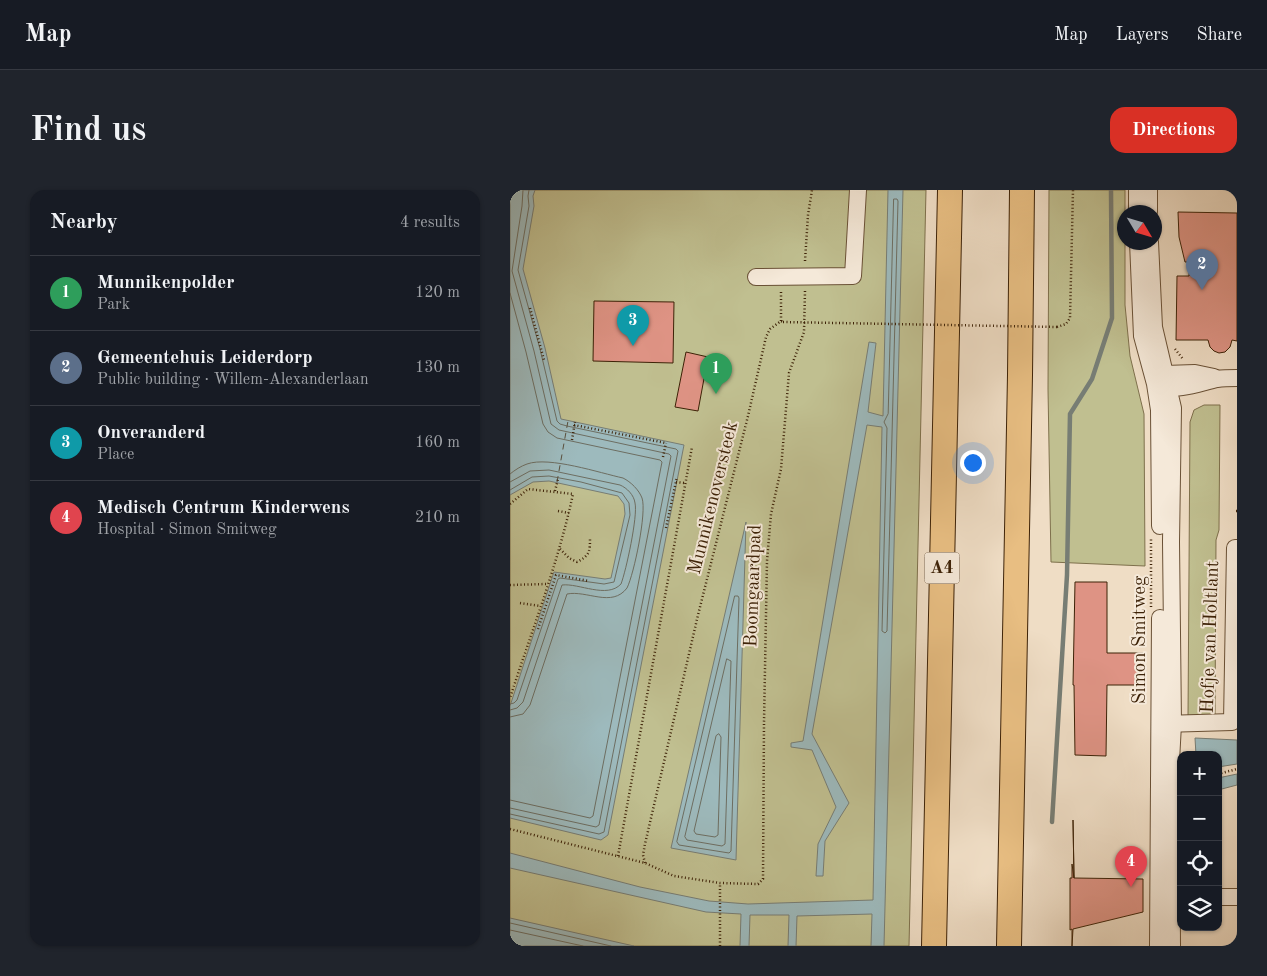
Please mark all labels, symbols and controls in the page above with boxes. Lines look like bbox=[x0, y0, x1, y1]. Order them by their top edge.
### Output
text: Map bbox=[25, 23, 72, 47]
text: Map bbox=[1054, 26, 1088, 44]
text: Layers bbox=[1116, 26, 1168, 44]
text: Share bbox=[1196, 26, 1242, 44]
button: Directions bbox=[1110, 107, 1237, 153]
text: Find us bbox=[30, 113, 146, 148]
north arrow bbox=[1117, 205, 1162, 250]
text: Nearby bbox=[50, 212, 118, 233]
text: 4 results bbox=[400, 215, 460, 231]
pin: 2 bbox=[1186, 249, 1218, 290]
text: Munnikenpolder bbox=[97, 274, 235, 293]
text: 1 bbox=[61, 285, 71, 301]
text: 120 m bbox=[415, 285, 460, 301]
text: Park bbox=[97, 297, 130, 313]
pin: 3 bbox=[617, 305, 649, 346]
text: Gemeentehuis Leiderdorp bbox=[97, 349, 313, 368]
pin: 1 bbox=[700, 353, 732, 394]
text: 2 bbox=[61, 360, 71, 376]
text: 130 m bbox=[415, 360, 460, 376]
text: Public building · Willem-Alexanderlaan bbox=[97, 372, 369, 388]
street label: Munnikenoversteek bbox=[686, 419, 742, 577]
text: Onveranderd bbox=[97, 424, 205, 443]
text: 3 bbox=[61, 435, 71, 451]
text: 160 m bbox=[415, 435, 460, 451]
text: Place bbox=[97, 447, 134, 463]
your location bbox=[960, 450, 986, 476]
text: Medisch Centrum Kinderwens bbox=[97, 499, 350, 518]
text: 4 bbox=[61, 510, 71, 526]
text: 210 m bbox=[415, 510, 460, 526]
text: Hospital · Simon Smitweg bbox=[97, 522, 277, 538]
street label: Boomgaardpad bbox=[742, 524, 766, 648]
road number: A4 bbox=[924, 552, 960, 583]
street label: Hofje van Holtlant bbox=[1199, 560, 1223, 714]
street label: Simon Smitweg bbox=[1131, 575, 1150, 704]
map controls bbox=[1177, 751, 1222, 931]
button: + bbox=[1177, 751, 1222, 796]
button: − bbox=[1177, 796, 1222, 841]
button: locate bbox=[1177, 841, 1222, 886]
pin: 4 bbox=[1115, 846, 1147, 887]
button: layers bbox=[1177, 886, 1222, 931]

